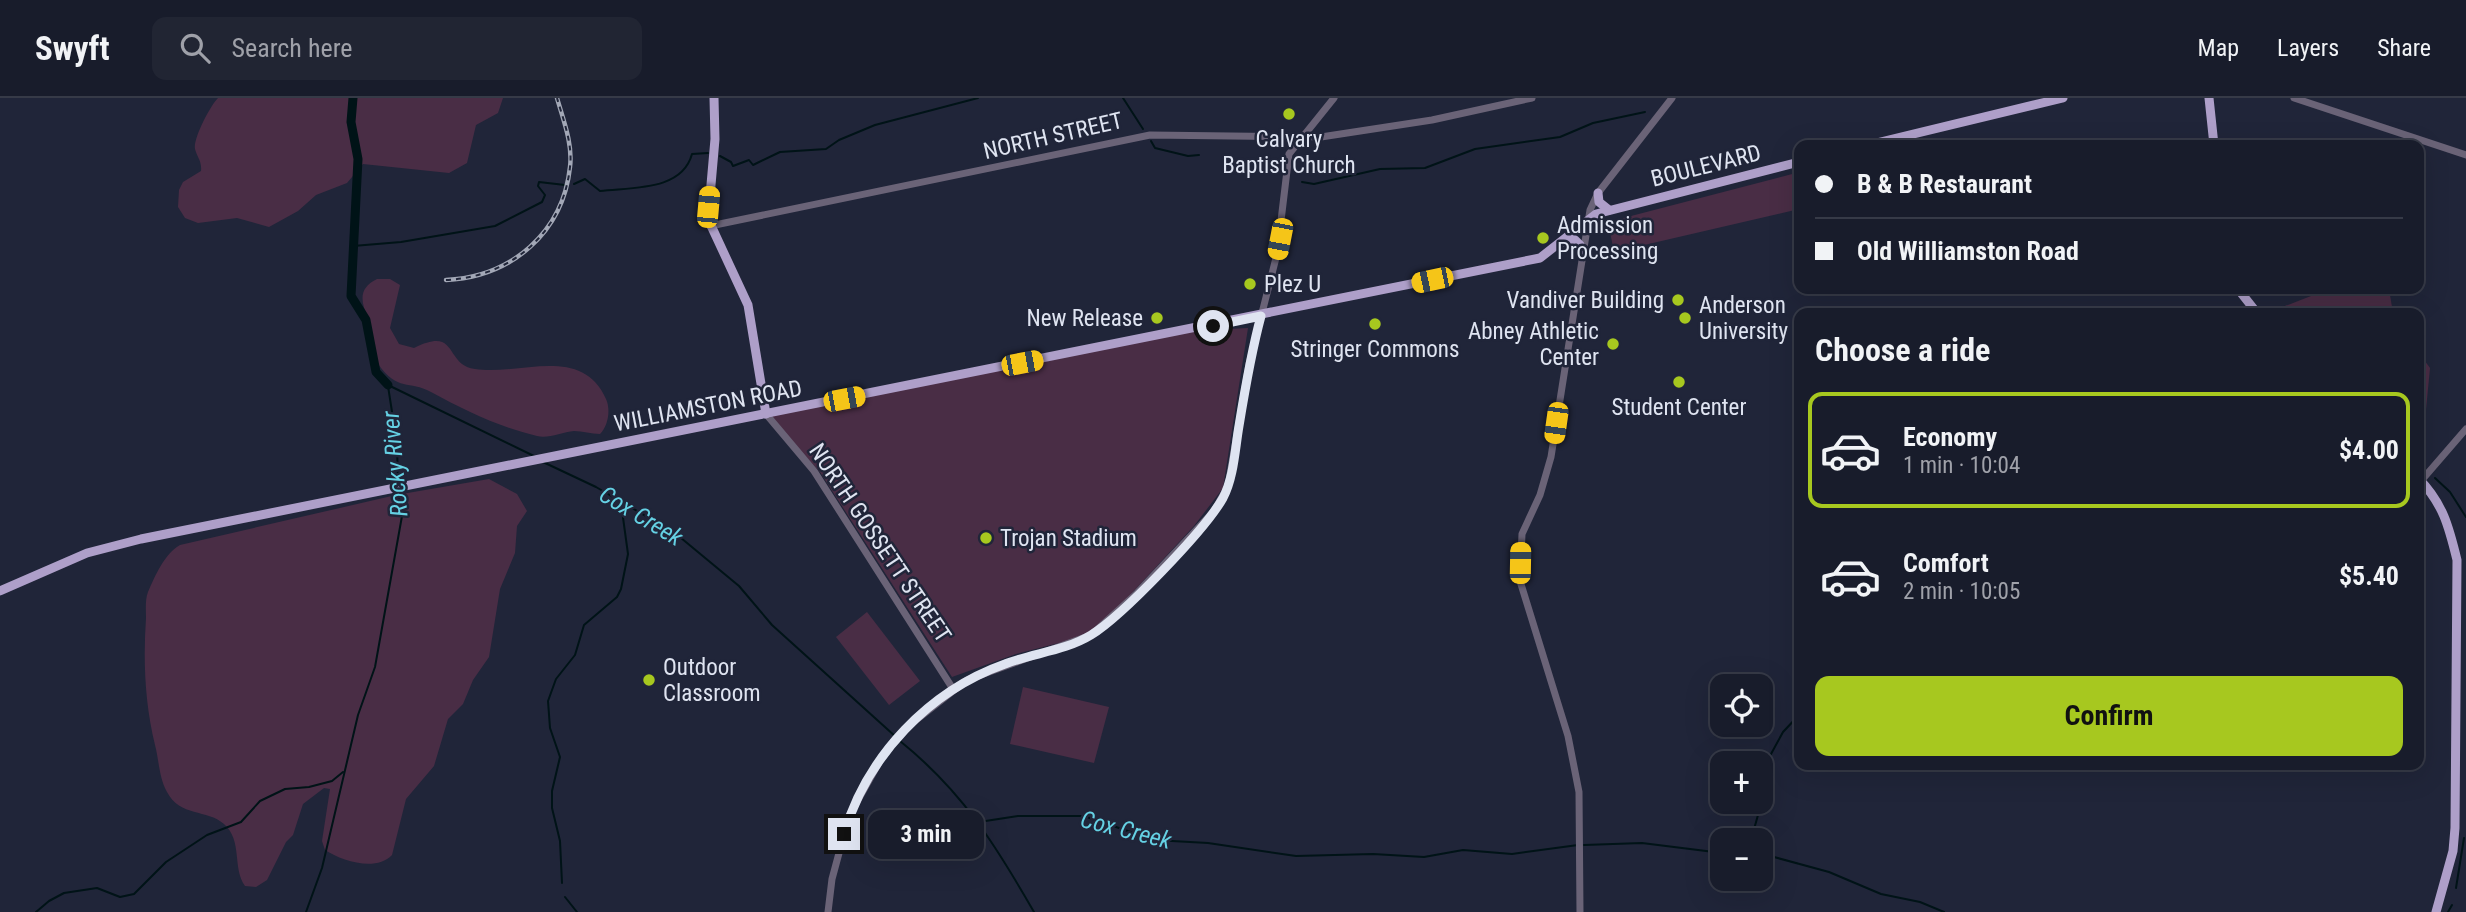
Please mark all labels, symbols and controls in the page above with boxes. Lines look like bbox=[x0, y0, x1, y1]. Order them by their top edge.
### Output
search box bbox=[152, 17, 642, 80]
text: Swyft bbox=[35, 29, 110, 68]
icon: search bbox=[176, 29, 214, 67]
text: Search here bbox=[232, 33, 353, 63]
text: Map bbox=[2198, 34, 2239, 62]
text: Layers bbox=[2277, 34, 2339, 62]
text: Share bbox=[2377, 34, 2431, 62]
marker: Calvary Baptist Church bbox=[1281, 106, 1297, 122]
street label: NORTH STREET bbox=[981, 107, 1125, 165]
place label: Calvary Baptist Church bbox=[1222, 126, 1356, 179]
street label: BOULEVARD bbox=[1648, 139, 1764, 193]
text: B & B Restaurant bbox=[1857, 169, 2032, 199]
car bbox=[696, 185, 721, 229]
place label: Admission Processing bbox=[1557, 212, 1658, 265]
car bbox=[1266, 216, 1295, 262]
marker: Admission Processing bbox=[1535, 230, 1551, 246]
text: Old Williamston Road bbox=[1857, 236, 2079, 266]
car bbox=[1410, 265, 1455, 295]
place label: Plez U bbox=[1264, 271, 1321, 298]
marker: Plez U bbox=[1242, 276, 1258, 292]
place label: Vandiver Building bbox=[1507, 287, 1664, 314]
marker: Vandiver Building bbox=[1670, 292, 1686, 308]
place label: Anderson University bbox=[1699, 292, 1788, 345]
place label: New Release bbox=[1026, 305, 1143, 332]
marker: New Release bbox=[1149, 310, 1165, 326]
route start bbox=[1197, 310, 1229, 342]
marker: Anderson University bbox=[1677, 310, 1693, 326]
marker: Stringer Commons bbox=[1367, 316, 1383, 332]
place label: Abney Athletic Center bbox=[1468, 318, 1599, 371]
text: Choose a ride bbox=[1815, 331, 1990, 369]
place label: Stringer Commons bbox=[1291, 336, 1459, 363]
marker: Abney Athletic Center bbox=[1605, 336, 1621, 352]
car bbox=[1000, 349, 1045, 377]
marker: Student Center bbox=[1671, 374, 1687, 390]
street label: WILLIAMSTON ROAD bbox=[612, 375, 804, 437]
car bbox=[822, 385, 867, 413]
place label: Student Center bbox=[1612, 394, 1746, 421]
car bbox=[1543, 401, 1570, 445]
water label: Rocky River bbox=[376, 409, 414, 518]
icon: car bbox=[1819, 419, 1882, 482]
text: Economy bbox=[1903, 422, 1997, 452]
text: $4.00 bbox=[2339, 435, 2399, 465]
street label: NORTH GOSSETT STREET bbox=[803, 438, 957, 648]
text: 1 min · 10:04 bbox=[1903, 452, 2020, 479]
water label: Cox Creek bbox=[594, 480, 688, 552]
place label: Trojan Stadium bbox=[1000, 525, 1137, 552]
marker: Trojan Stadium bbox=[978, 530, 994, 546]
car bbox=[1510, 542, 1531, 584]
icon: car bbox=[1819, 545, 1882, 608]
text: Comfort bbox=[1903, 548, 1989, 578]
text: $5.40 bbox=[2339, 561, 2399, 591]
text: 2 min · 10:05 bbox=[1903, 578, 2020, 605]
place label: Outdoor Classroom bbox=[663, 654, 761, 707]
marker: Outdoor Classroom bbox=[641, 672, 657, 688]
map controls bbox=[1710, 674, 1773, 891]
button: locate bbox=[1710, 674, 1773, 737]
button: Confirm bbox=[1815, 676, 2403, 756]
button: + bbox=[1710, 751, 1773, 814]
water label: Cox Creek bbox=[1078, 805, 1175, 855]
callout: 3 min bbox=[868, 810, 984, 858]
route end bbox=[828, 818, 860, 850]
text: 3 min bbox=[900, 821, 952, 848]
button: − bbox=[1710, 828, 1773, 891]

